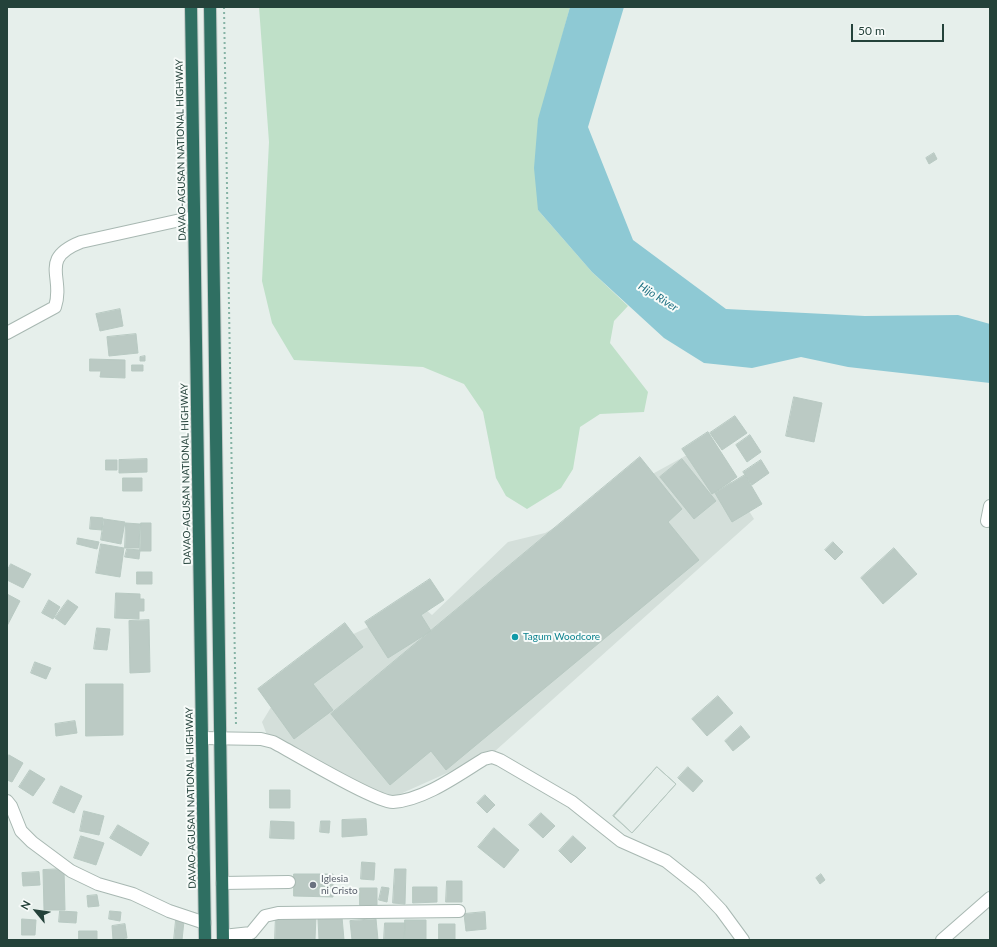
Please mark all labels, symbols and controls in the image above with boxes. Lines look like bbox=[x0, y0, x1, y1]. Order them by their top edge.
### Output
scale bar bbox=[853, 16, 946, 42]
text: 50 m bbox=[858, 23, 885, 38]
street label: DAVAO-AGUSAN NATIONAL HIGHWAY bbox=[173, 59, 189, 241]
water label: Hijo River bbox=[636, 280, 680, 314]
street label: DAVAO-AGUSAN NATIONAL HIGHWAY bbox=[178, 383, 194, 565]
place label: Tagum Woodcore bbox=[523, 631, 600, 643]
marker: Tagum Woodcore bbox=[510, 632, 520, 642]
street label: DAVAO-AGUSAN NATIONAL HIGHWAY bbox=[183, 707, 199, 889]
place label: Iglesia ni Cristo bbox=[321, 873, 358, 896]
marker: Iglesia ni Cristo bbox=[308, 880, 318, 890]
north arrow bbox=[16, 891, 56, 931]
text: N bbox=[17, 898, 33, 912]

